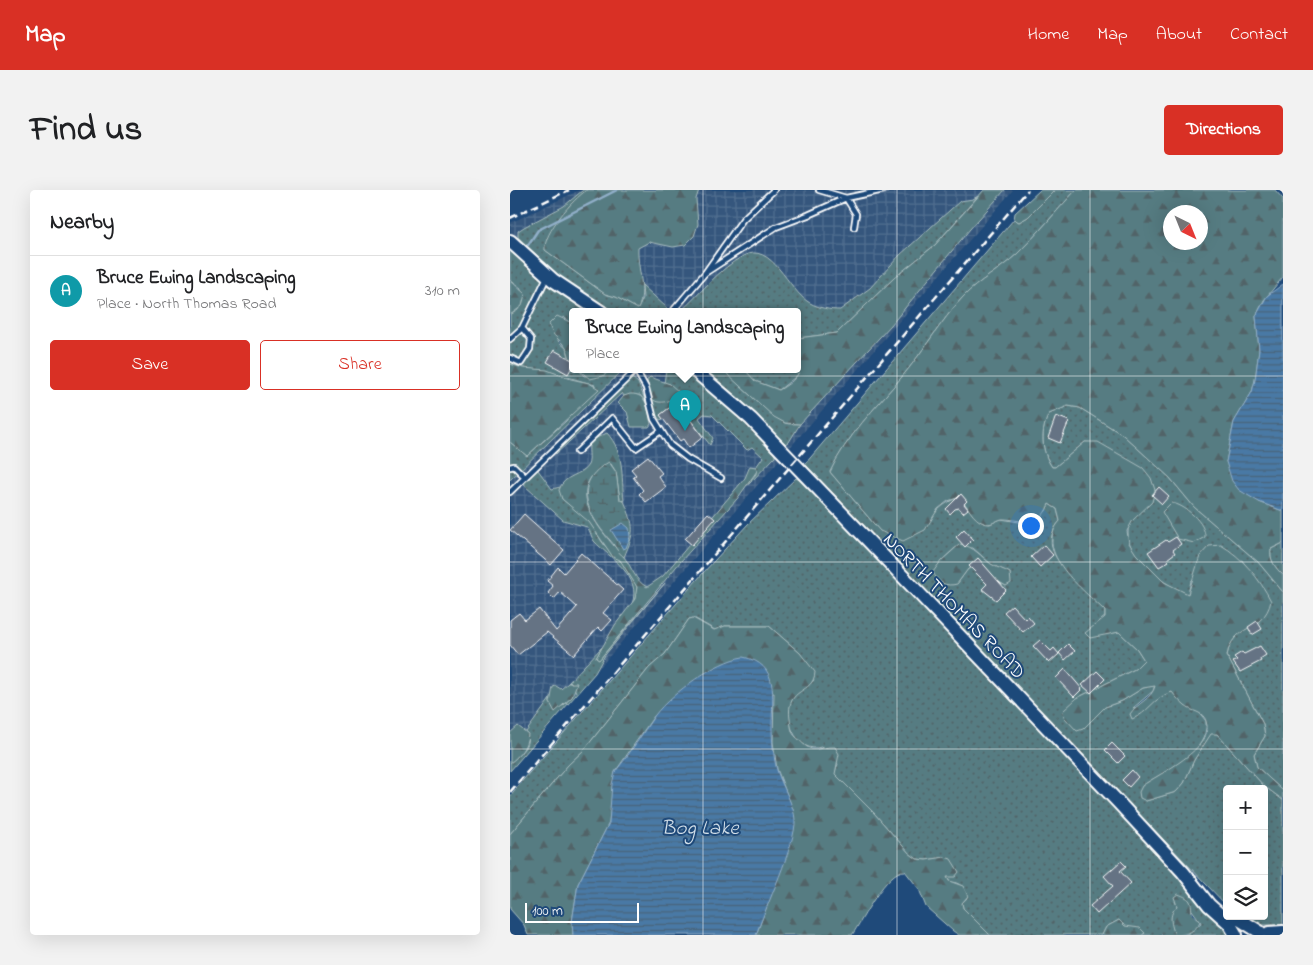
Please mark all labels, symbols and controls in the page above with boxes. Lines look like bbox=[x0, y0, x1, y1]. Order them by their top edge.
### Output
text: Map bbox=[25, 18, 66, 53]
text: Home bbox=[1028, 22, 1069, 48]
text: Map bbox=[1097, 22, 1128, 48]
text: About bbox=[1156, 22, 1202, 48]
text: Contact bbox=[1230, 22, 1288, 48]
text: Find us bbox=[30, 105, 142, 156]
button: Directions bbox=[1164, 105, 1283, 155]
north arrow bbox=[1163, 205, 1208, 250]
text: Nearby bbox=[50, 208, 114, 238]
text: Bruce Ewing Landscaping bbox=[97, 265, 296, 292]
text: A bbox=[61, 279, 71, 303]
text: 310 m bbox=[425, 279, 460, 303]
text: Place · North Thomas Road bbox=[97, 292, 276, 316]
popup bbox=[569, 308, 801, 373]
text: Bruce Ewing Landscaping bbox=[586, 315, 784, 342]
button: Save bbox=[50, 340, 250, 390]
button: Share bbox=[260, 340, 460, 390]
text: Place bbox=[586, 342, 620, 366]
pin: A bbox=[669, 390, 701, 431]
your location bbox=[1018, 513, 1044, 539]
street label: NORTH THOMAS ROAD bbox=[875, 527, 1031, 687]
map controls bbox=[1223, 785, 1268, 920]
button: + bbox=[1223, 785, 1268, 830]
water label: Bog Lake bbox=[661, 814, 740, 845]
button: − bbox=[1223, 830, 1268, 875]
button: layers bbox=[1223, 875, 1268, 920]
scale bar bbox=[525, 900, 639, 923]
text: 100 m bbox=[532, 901, 563, 922]

